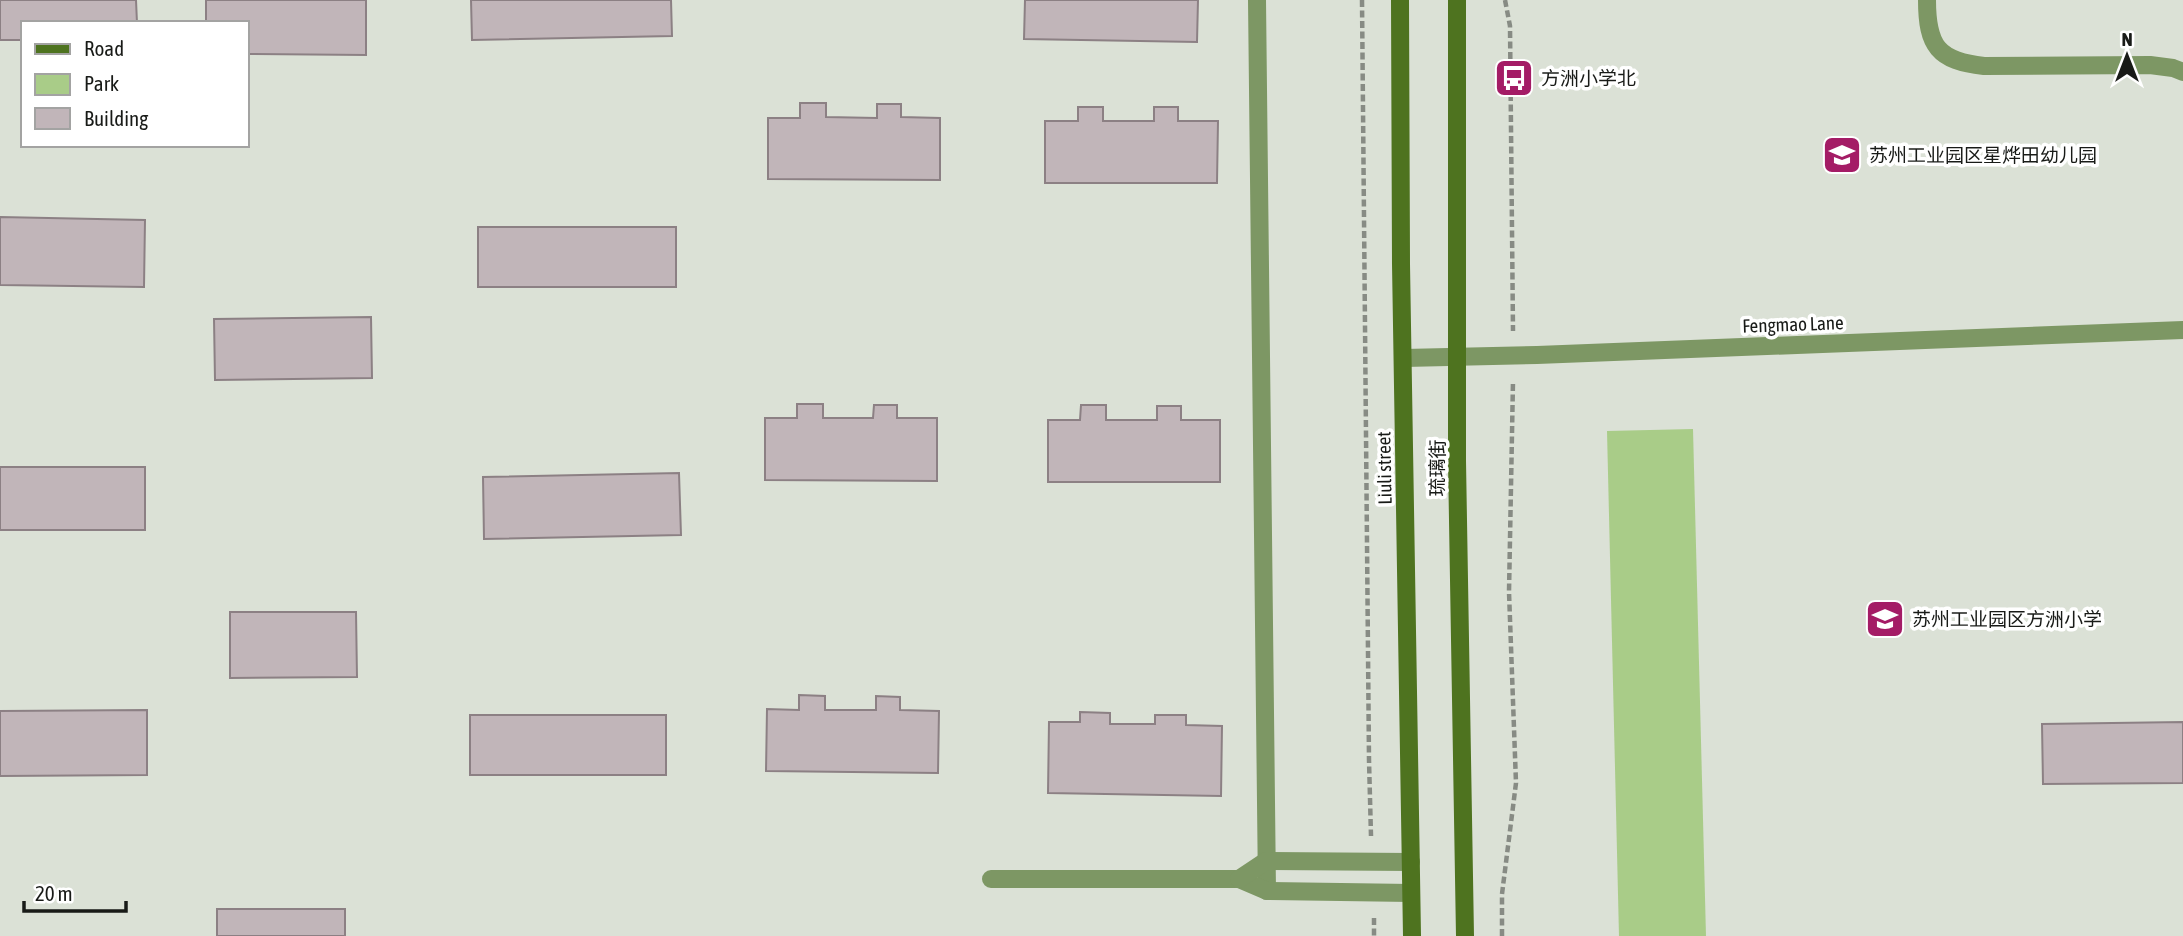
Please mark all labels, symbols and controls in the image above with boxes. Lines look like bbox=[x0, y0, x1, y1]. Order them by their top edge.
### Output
legend bbox=[21, 21, 248, 147]
north arrow bbox=[2092, 21, 2162, 91]
text: N bbox=[2121, 28, 2133, 50]
text: Road bbox=[84, 36, 124, 60]
bus stop icon: 方洲小学北 bbox=[1493, 57, 1535, 99]
place label: 方洲小学北 bbox=[1541, 67, 1636, 89]
text: Park bbox=[84, 71, 119, 95]
text: Building bbox=[84, 106, 148, 130]
school or university icon: 苏州工业园区星烨田幼儿园 bbox=[1821, 134, 1863, 176]
place label: 苏州工业园区星烨田幼儿园 bbox=[1869, 144, 2097, 166]
street label: Fengmao Lane bbox=[1742, 311, 1844, 337]
street label: Liuli street bbox=[1372, 431, 1396, 505]
street label: 琉璃街 bbox=[1426, 439, 1448, 497]
school or university icon: 苏州工业园区方洲小学 bbox=[1864, 598, 1906, 640]
place label: 苏州工业园区方洲小学 bbox=[1912, 608, 2102, 630]
scale bar bbox=[24, 870, 126, 914]
text: 20 m bbox=[35, 881, 73, 905]

